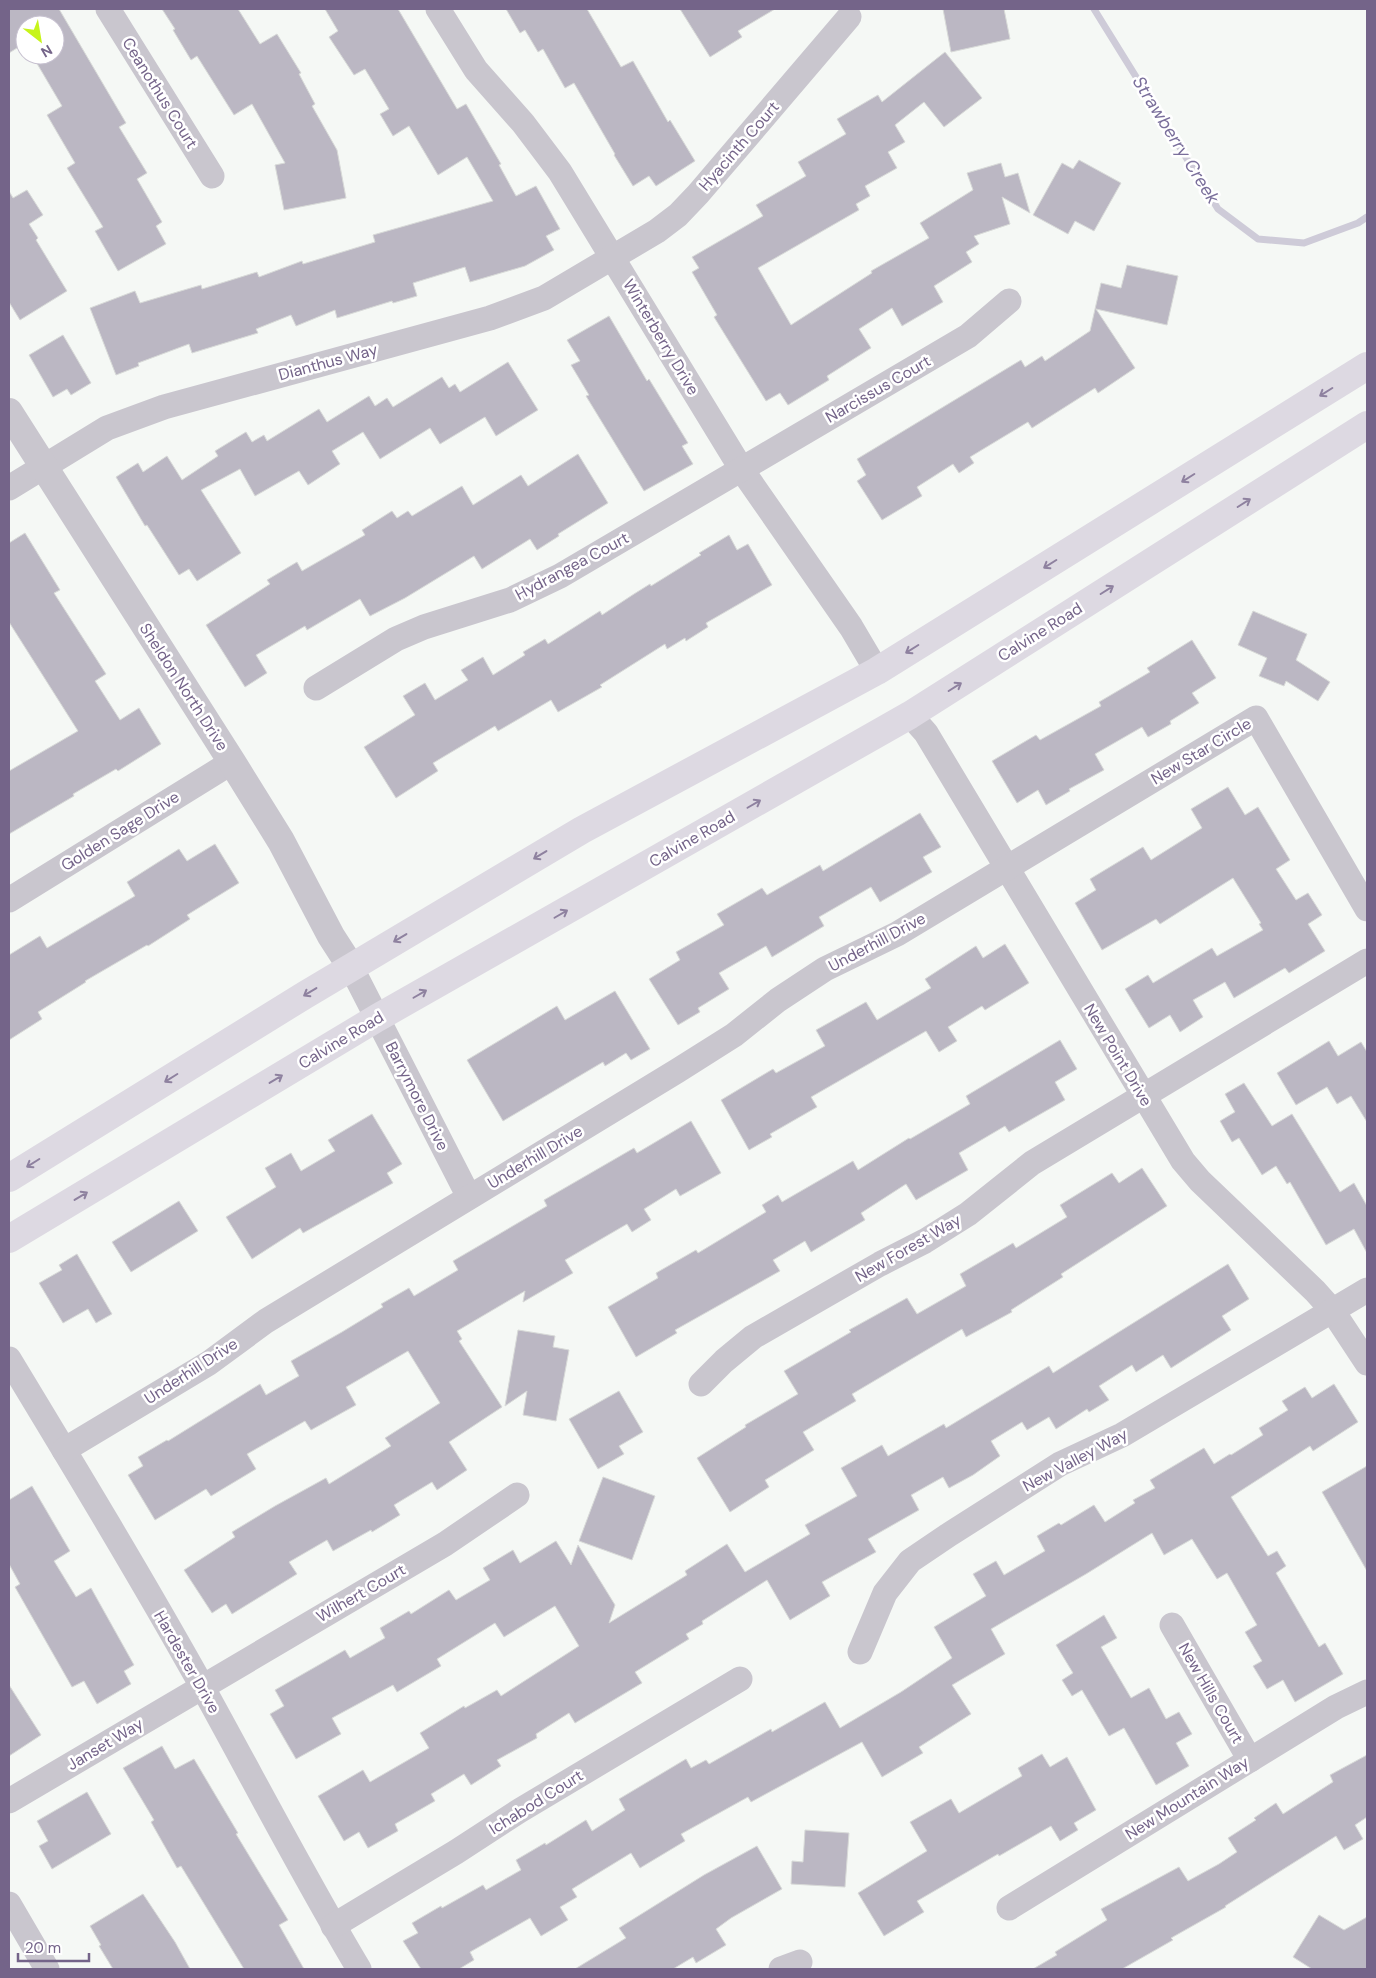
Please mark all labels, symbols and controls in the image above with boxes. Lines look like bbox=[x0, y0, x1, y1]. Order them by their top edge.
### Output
north arrow bbox=[15, 15, 65, 65]
street label: Ceanothus Court bbox=[117, 34, 203, 152]
text: N bbox=[38, 41, 56, 61]
water label: Strawberry Creek bbox=[1127, 71, 1225, 209]
street label: Hyacinth Court bbox=[694, 97, 784, 195]
street label: Winterberry Drive bbox=[618, 275, 704, 399]
street label: Dianthus Way bbox=[276, 339, 380, 385]
street label: Narcissus Court bbox=[822, 350, 934, 428]
one-way arrow bbox=[1319, 388, 1333, 398]
one-way arrow bbox=[1181, 473, 1195, 483]
one-way arrow bbox=[1237, 498, 1251, 508]
street label: Hydrangea Court bbox=[512, 527, 632, 605]
one-way arrow bbox=[1043, 559, 1057, 569]
one-way arrow bbox=[1100, 585, 1114, 595]
street label: Calvine Road bbox=[994, 598, 1086, 666]
street label: Sheldon North Drive bbox=[135, 619, 233, 755]
one-way arrow bbox=[905, 645, 919, 655]
one-way arrow bbox=[948, 681, 962, 692]
street label: New Star Circle bbox=[1147, 713, 1255, 789]
street label: Golden Sage Drive bbox=[57, 786, 183, 876]
one-way arrow bbox=[747, 798, 761, 808]
street label: Calvine Road bbox=[645, 806, 739, 872]
one-way arrow bbox=[533, 850, 547, 860]
one-way arrow bbox=[553, 908, 567, 918]
street label: Underhill Drive bbox=[825, 908, 929, 976]
one-way arrow bbox=[394, 934, 408, 944]
one-way arrow bbox=[303, 988, 317, 998]
one-way arrow bbox=[412, 989, 427, 999]
street label: New Point Drive bbox=[1079, 1000, 1157, 1110]
street label: Calvine Road bbox=[295, 1006, 387, 1074]
street label: Barrymore Drive bbox=[380, 1038, 454, 1154]
one-way arrow bbox=[165, 1073, 179, 1083]
one-way arrow bbox=[268, 1073, 282, 1083]
street label: Underhill Drive bbox=[484, 1120, 586, 1194]
one-way arrow bbox=[27, 1159, 41, 1169]
one-way arrow bbox=[73, 1191, 87, 1201]
street label: New Forest Way bbox=[851, 1209, 965, 1287]
street label: Underhill Drive bbox=[140, 1333, 242, 1409]
street label: New Valley Way bbox=[1019, 1423, 1131, 1496]
street label: Wilhert Court bbox=[312, 1559, 410, 1627]
street label: Hardester Drive bbox=[149, 1607, 225, 1717]
street label: New Hills Court bbox=[1174, 1639, 1248, 1747]
street label: Janset Way bbox=[63, 1713, 147, 1775]
street label: New Mountain Way bbox=[1121, 1751, 1253, 1845]
street label: Ichabod Court bbox=[485, 1765, 587, 1839]
scale bar bbox=[18, 1930, 89, 1962]
text: 20 m bbox=[25, 1938, 61, 1958]

